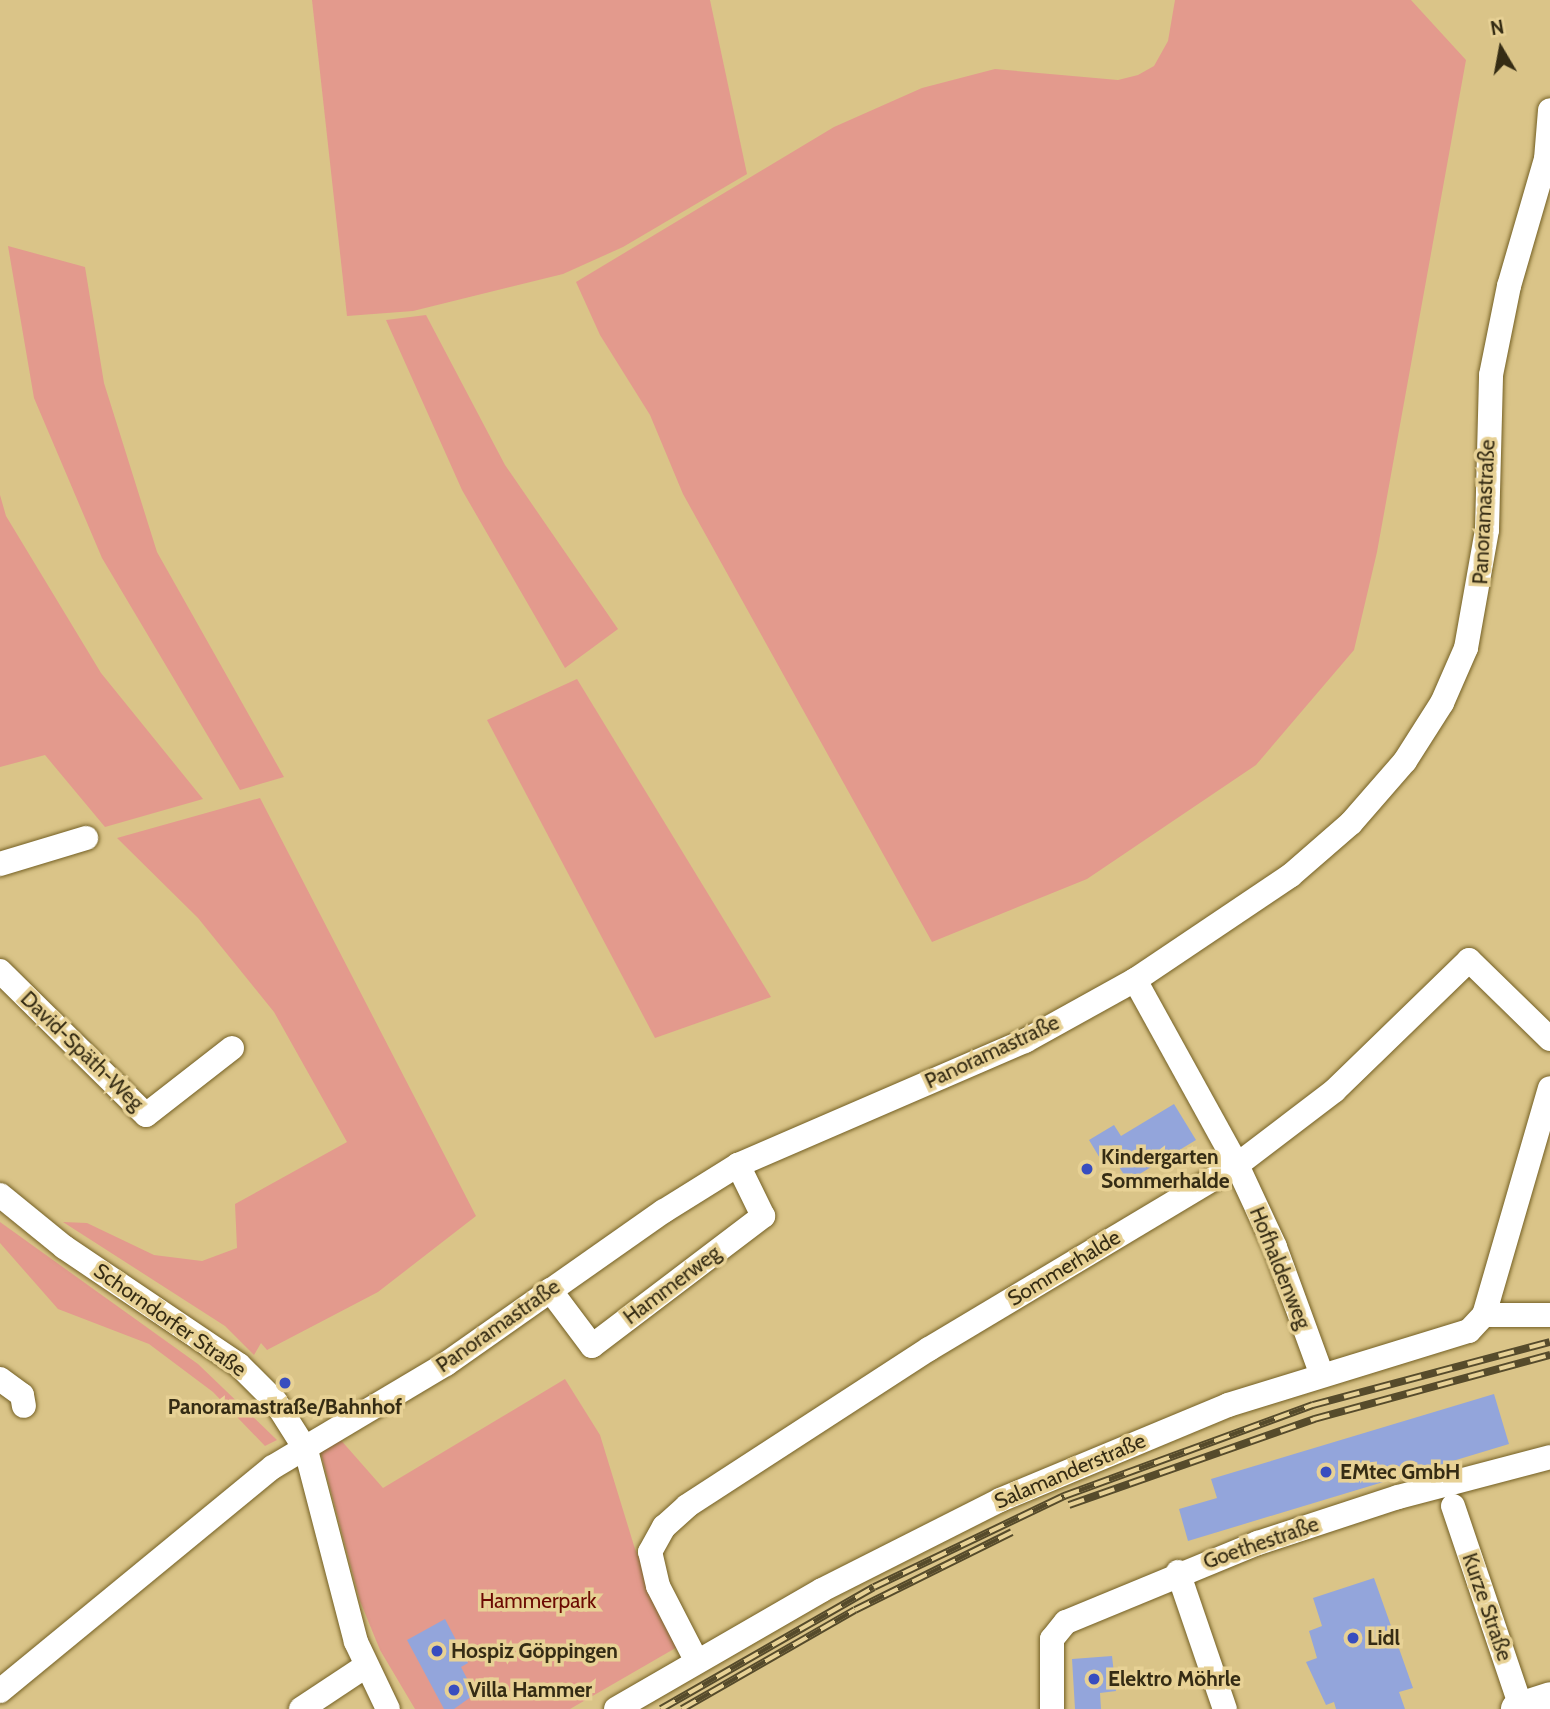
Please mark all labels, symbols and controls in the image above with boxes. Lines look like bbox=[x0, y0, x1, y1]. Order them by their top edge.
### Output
north arrow bbox=[1466, 14, 1536, 84]
text: N bbox=[1489, 15, 1506, 40]
street label: Panoramastraße bbox=[1468, 439, 1500, 585]
street label: David-Späth-Weg bbox=[15, 986, 149, 1116]
street label: Panoramastraße bbox=[921, 1010, 1063, 1094]
place label: Kindergarten Sommerhalde bbox=[1101, 1144, 1230, 1194]
marker: Kindergarten Sommerhalde bbox=[1079, 1161, 1095, 1177]
street label: Hofhaldenweg bbox=[1244, 1203, 1316, 1333]
street label: Sommerhalde bbox=[1003, 1225, 1125, 1311]
street label: Hammerweg bbox=[618, 1240, 726, 1330]
street label: Schorndorfer Straße bbox=[89, 1258, 251, 1382]
street label: Panoramastraße bbox=[431, 1274, 565, 1378]
marker: Panoramastraße/Bahnhof bbox=[277, 1375, 293, 1391]
place label: Panoramastraße/Bahnhof bbox=[168, 1394, 402, 1420]
street label: Salamanderstraße bbox=[991, 1428, 1149, 1514]
place label: EMtec GmbH bbox=[1340, 1459, 1460, 1485]
marker: EMtec GmbH bbox=[1318, 1464, 1334, 1480]
street label: Goethestraße bbox=[1200, 1511, 1322, 1575]
street label: Kurze Straße bbox=[1457, 1550, 1517, 1664]
park label: Hammerpark bbox=[480, 1588, 596, 1614]
place label: Lidl bbox=[1367, 1625, 1400, 1651]
marker: Lidl bbox=[1345, 1630, 1361, 1646]
place label: Hospiz Göppingen bbox=[451, 1638, 618, 1664]
marker: Hospiz Göppingen bbox=[429, 1643, 445, 1659]
place label: Elektro Möhrle bbox=[1108, 1666, 1241, 1692]
marker: Elektro Möhrle bbox=[1086, 1671, 1102, 1687]
place label: Villa Hammer bbox=[468, 1677, 592, 1703]
marker: Villa Hammer bbox=[446, 1682, 462, 1698]

